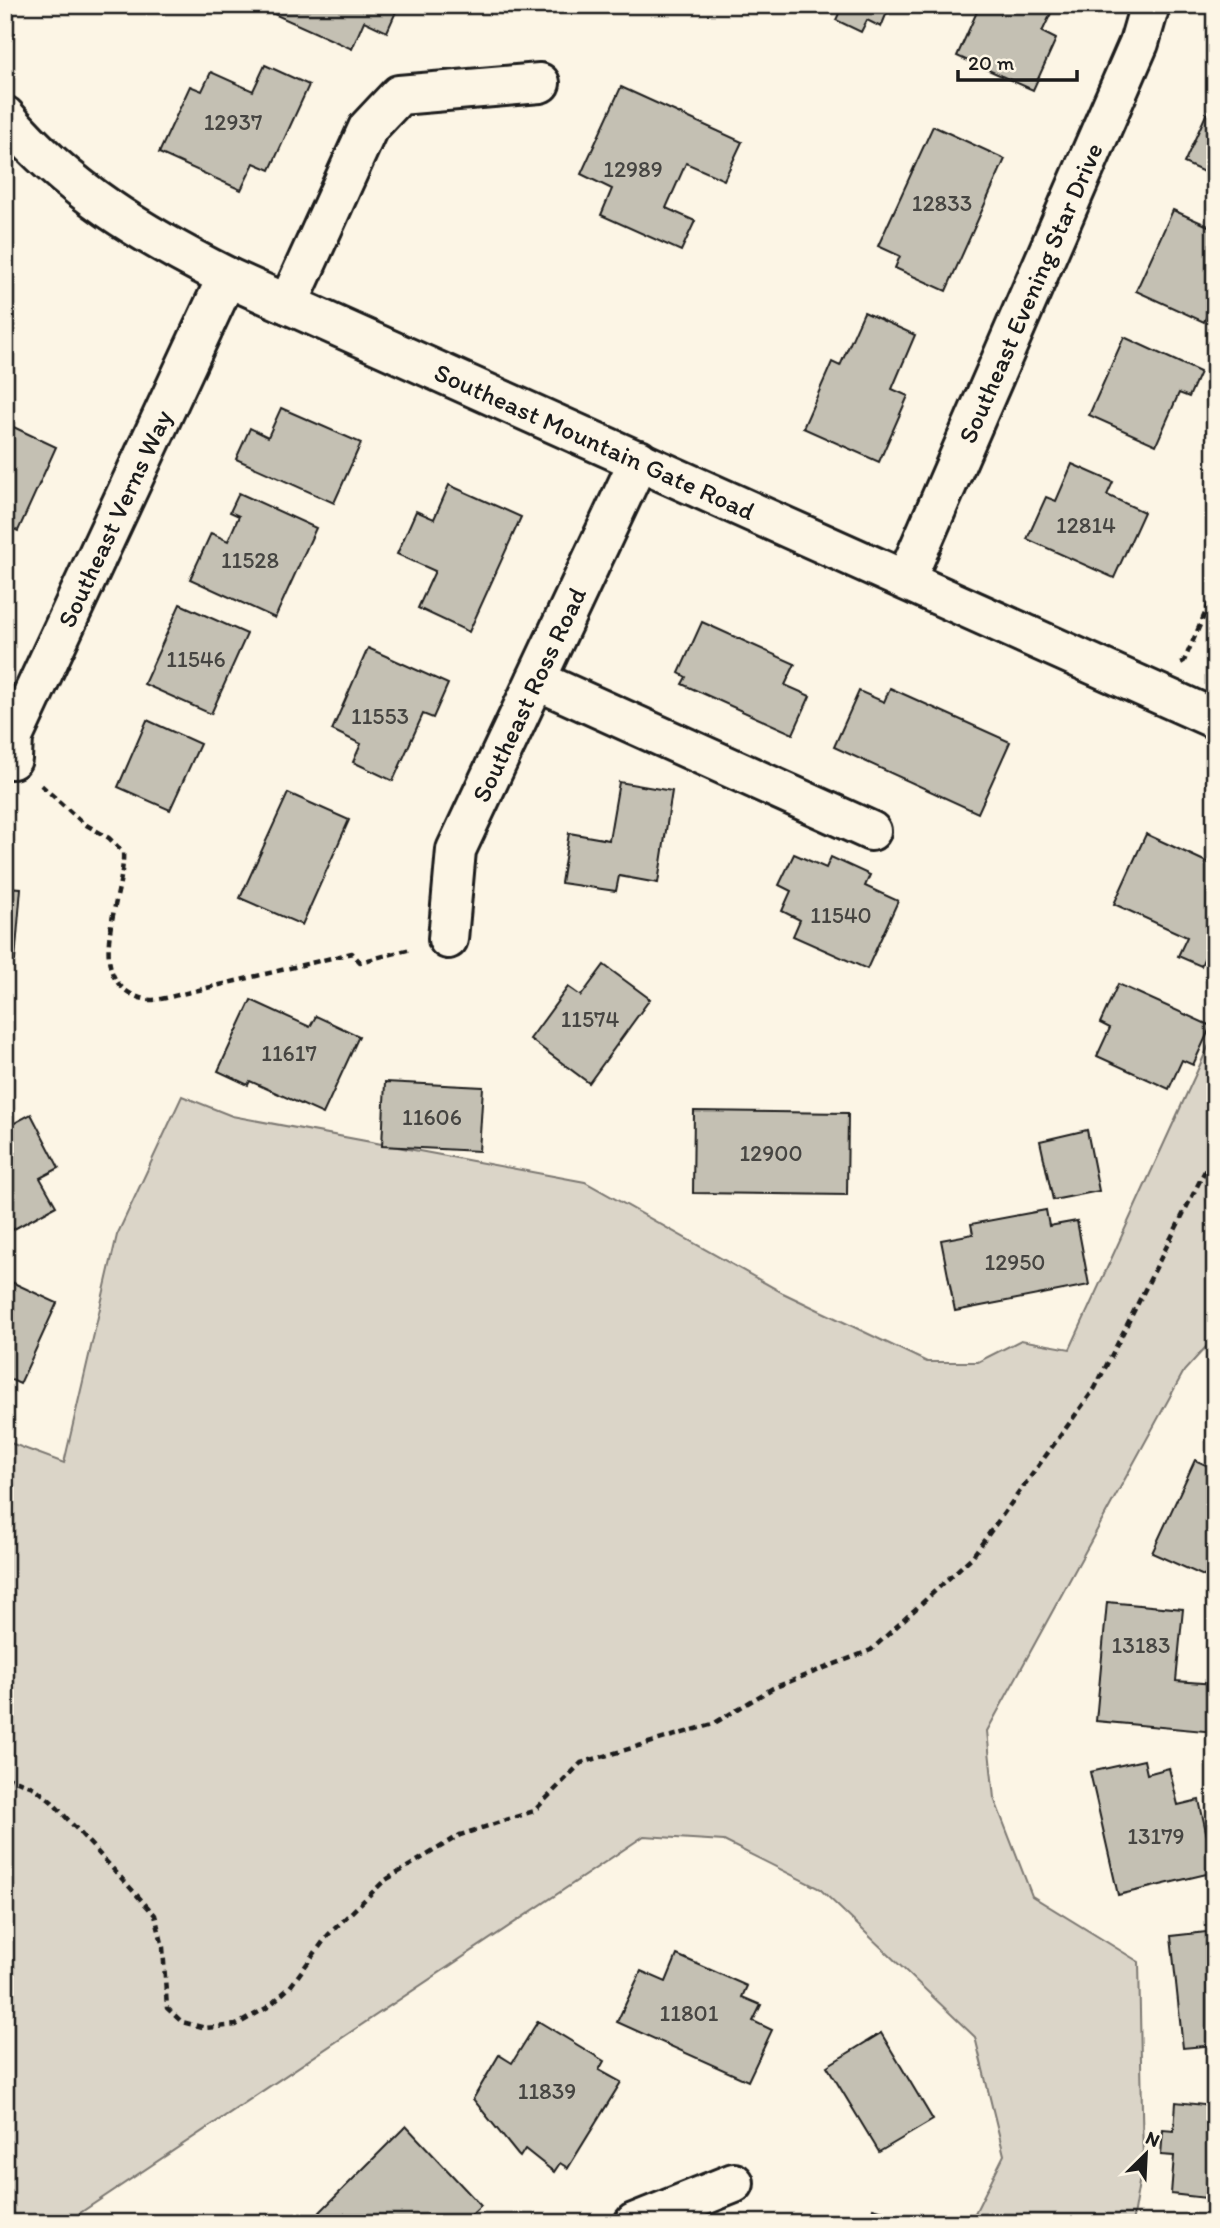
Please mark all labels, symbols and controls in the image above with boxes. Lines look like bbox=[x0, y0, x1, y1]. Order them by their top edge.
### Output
scale bar bbox=[958, 38, 1076, 82]
text: 20 m bbox=[968, 50, 1015, 75]
house number: 12937 bbox=[204, 108, 262, 136]
street label: Southeast Evening Star Drive bbox=[951, 138, 1110, 448]
house number: 12989 bbox=[603, 155, 663, 183]
house number: 12833 bbox=[912, 189, 972, 217]
street label: Southeast Mountain Gate Road bbox=[429, 356, 760, 527]
street label: Southeast Verns Way bbox=[50, 405, 179, 632]
house number: 12814 bbox=[1056, 511, 1116, 539]
house number: 11528 bbox=[221, 546, 279, 574]
street label: Southeast Ross Road bbox=[465, 581, 593, 807]
house number: 11546 bbox=[166, 645, 226, 673]
house number: 11553 bbox=[351, 702, 409, 730]
house number: 11540 bbox=[810, 901, 872, 929]
house number: 11574 bbox=[561, 1005, 619, 1033]
house number: 11617 bbox=[261, 1039, 317, 1067]
house number: 11606 bbox=[402, 1103, 462, 1131]
house number: 12900 bbox=[739, 1139, 803, 1167]
house number: 12950 bbox=[984, 1248, 1046, 1276]
house number: 13183 bbox=[1111, 1631, 1171, 1659]
house number: 13179 bbox=[1127, 1822, 1185, 1850]
house number: 11801 bbox=[660, 1999, 719, 2027]
house number: 11839 bbox=[518, 2077, 576, 2105]
north arrow bbox=[1112, 2120, 1182, 2190]
text: N bbox=[1142, 2126, 1163, 2152]

